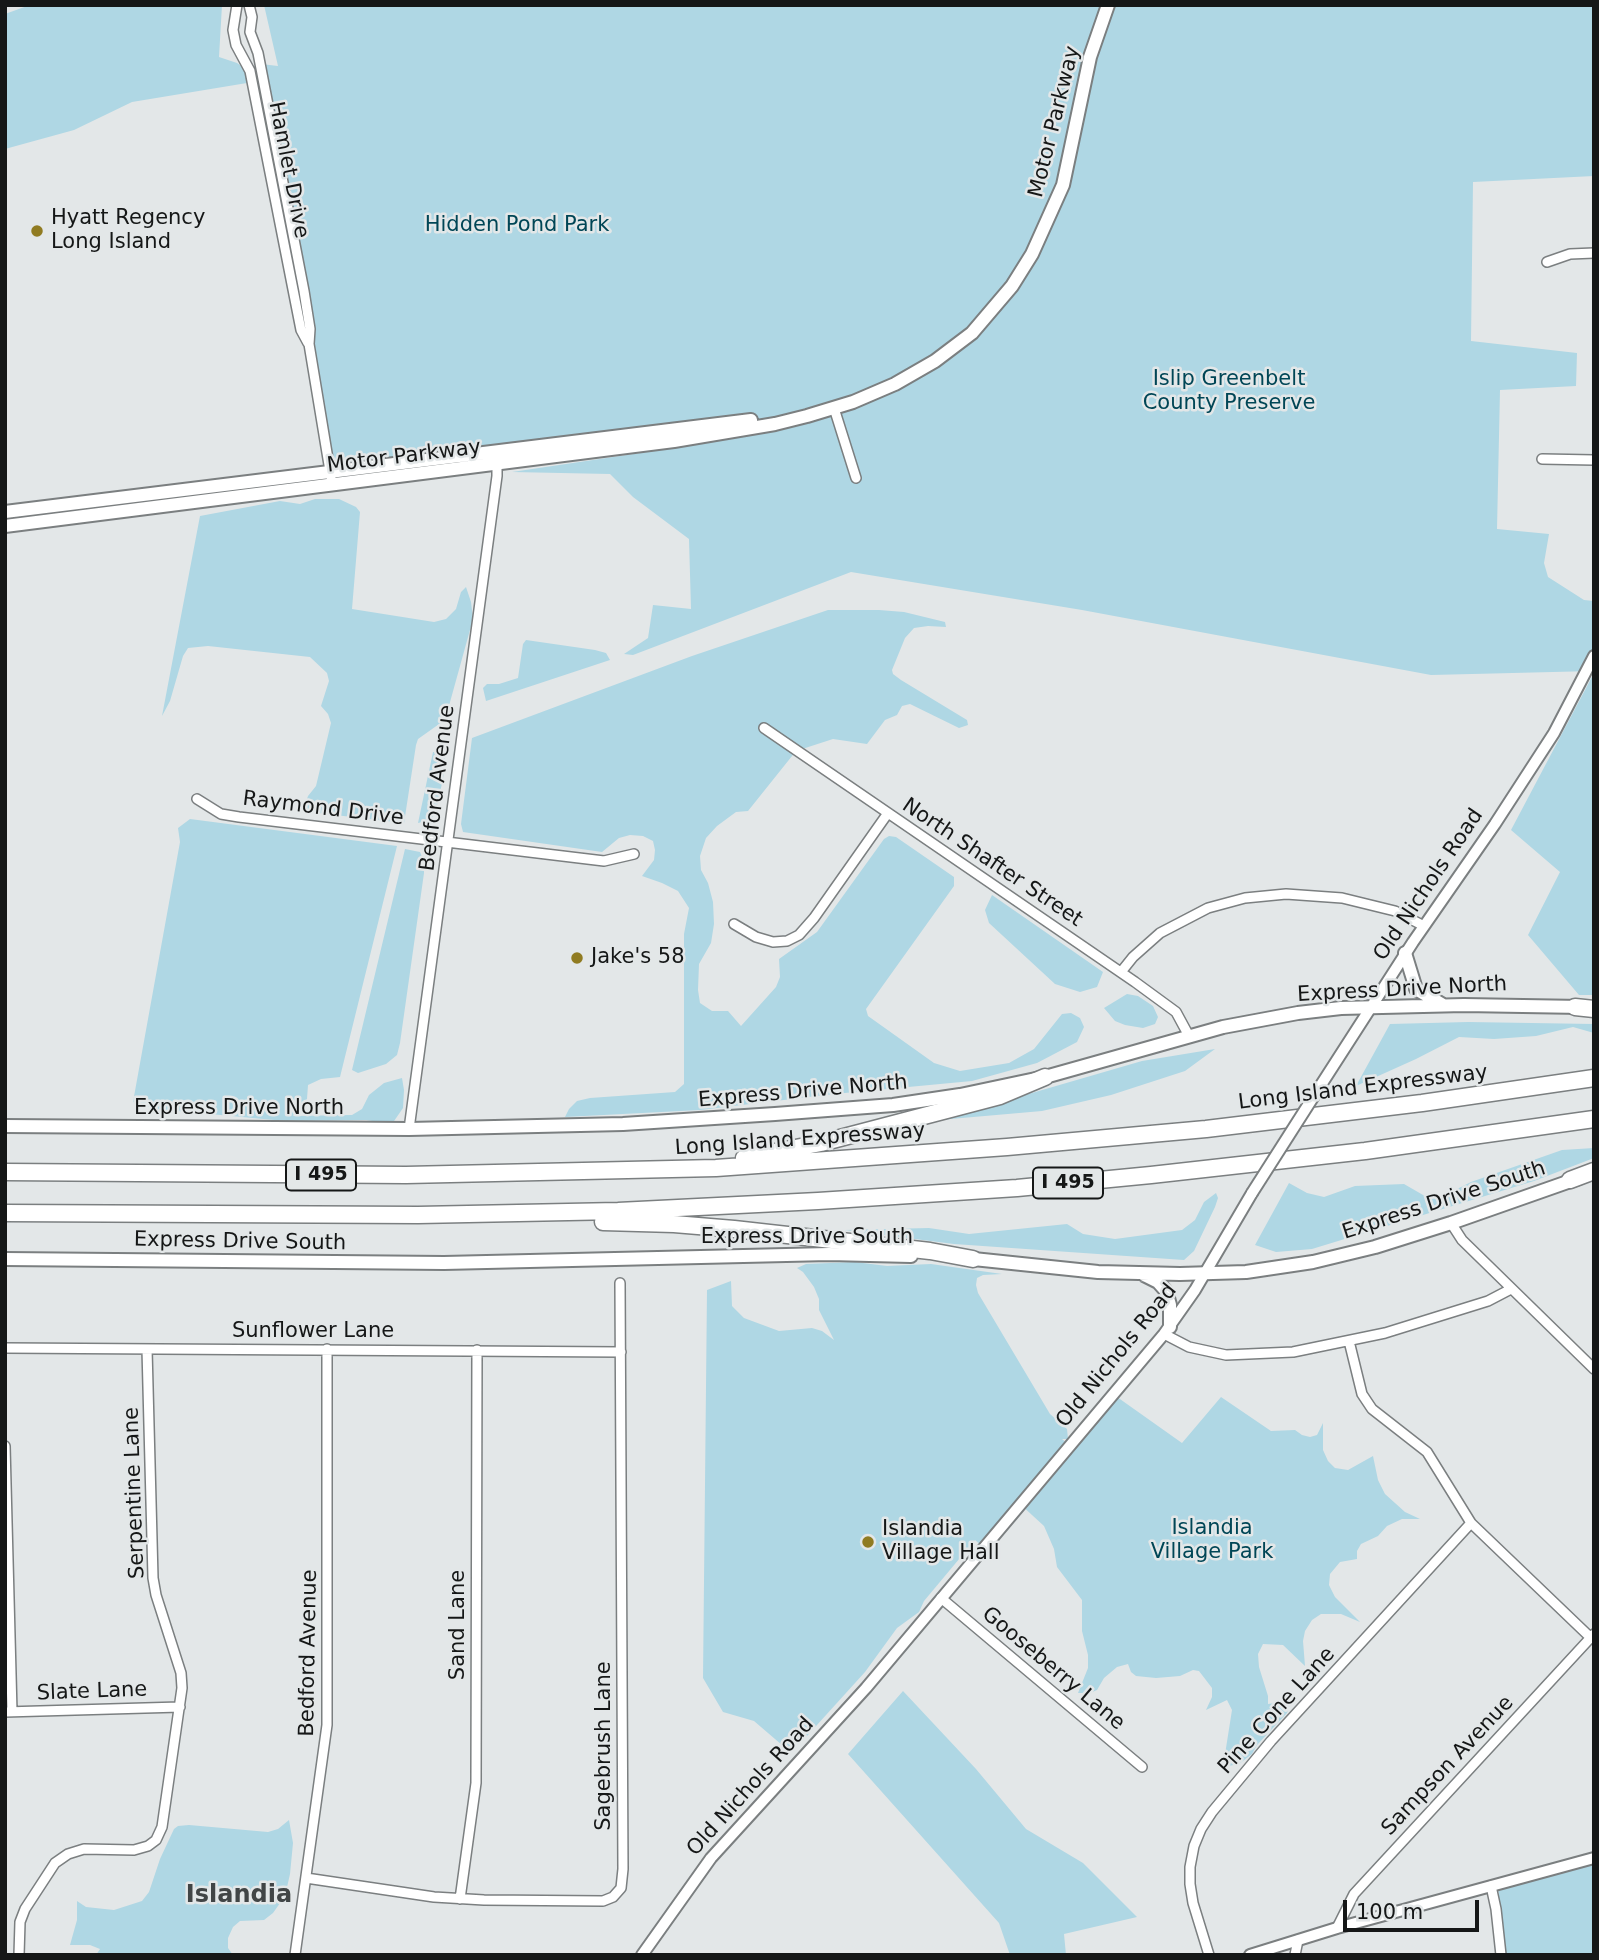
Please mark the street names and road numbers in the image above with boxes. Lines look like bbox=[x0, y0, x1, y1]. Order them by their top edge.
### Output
street label: Motor Parkway bbox=[1024, 44, 1086, 200]
street label: Hamlet Drive bbox=[262, 99, 314, 241]
street label: Motor Parkway bbox=[325, 435, 483, 479]
street label: Bedford Avenue bbox=[415, 703, 461, 873]
street label: Raymond Drive bbox=[241, 787, 405, 831]
street label: North Shafter Street bbox=[897, 793, 1087, 933]
street label: Old Nichols Road bbox=[1369, 804, 1489, 966]
street label: Express Drive North bbox=[1296, 972, 1508, 1008]
street label: Long Island Expressway bbox=[1237, 1060, 1489, 1116]
street label: Express Drive North bbox=[697, 1070, 909, 1114]
street label: Express Drive North bbox=[134, 1096, 344, 1122]
street label: Long Island Expressway bbox=[674, 1119, 926, 1161]
street label: Express Drive South bbox=[1339, 1156, 1549, 1246]
road number: I 495 bbox=[286, 1160, 356, 1190]
road number: I 495 bbox=[1033, 1168, 1103, 1198]
street label: Express Drive South bbox=[701, 1225, 913, 1251]
street label: Express Drive South bbox=[134, 1228, 346, 1256]
street label: Old Nichols Road bbox=[1051, 1279, 1183, 1433]
street label: Sunflower Lane bbox=[232, 1319, 394, 1345]
street label: Serpentine Lane bbox=[119, 1407, 151, 1579]
street label: Bedford Avenue bbox=[295, 1569, 323, 1737]
street label: Sand Lane bbox=[446, 1570, 472, 1680]
street label: Gooseberry Lane bbox=[976, 1602, 1130, 1736]
street label: Pine Cone Lane bbox=[1213, 1642, 1341, 1780]
street label: Sagebrush Lane bbox=[592, 1661, 618, 1831]
street label: Slate Lane bbox=[36, 1677, 148, 1707]
street label: Sampson Avenue bbox=[1377, 1691, 1519, 1841]
street label: Old Nichols Road bbox=[682, 1713, 820, 1861]

